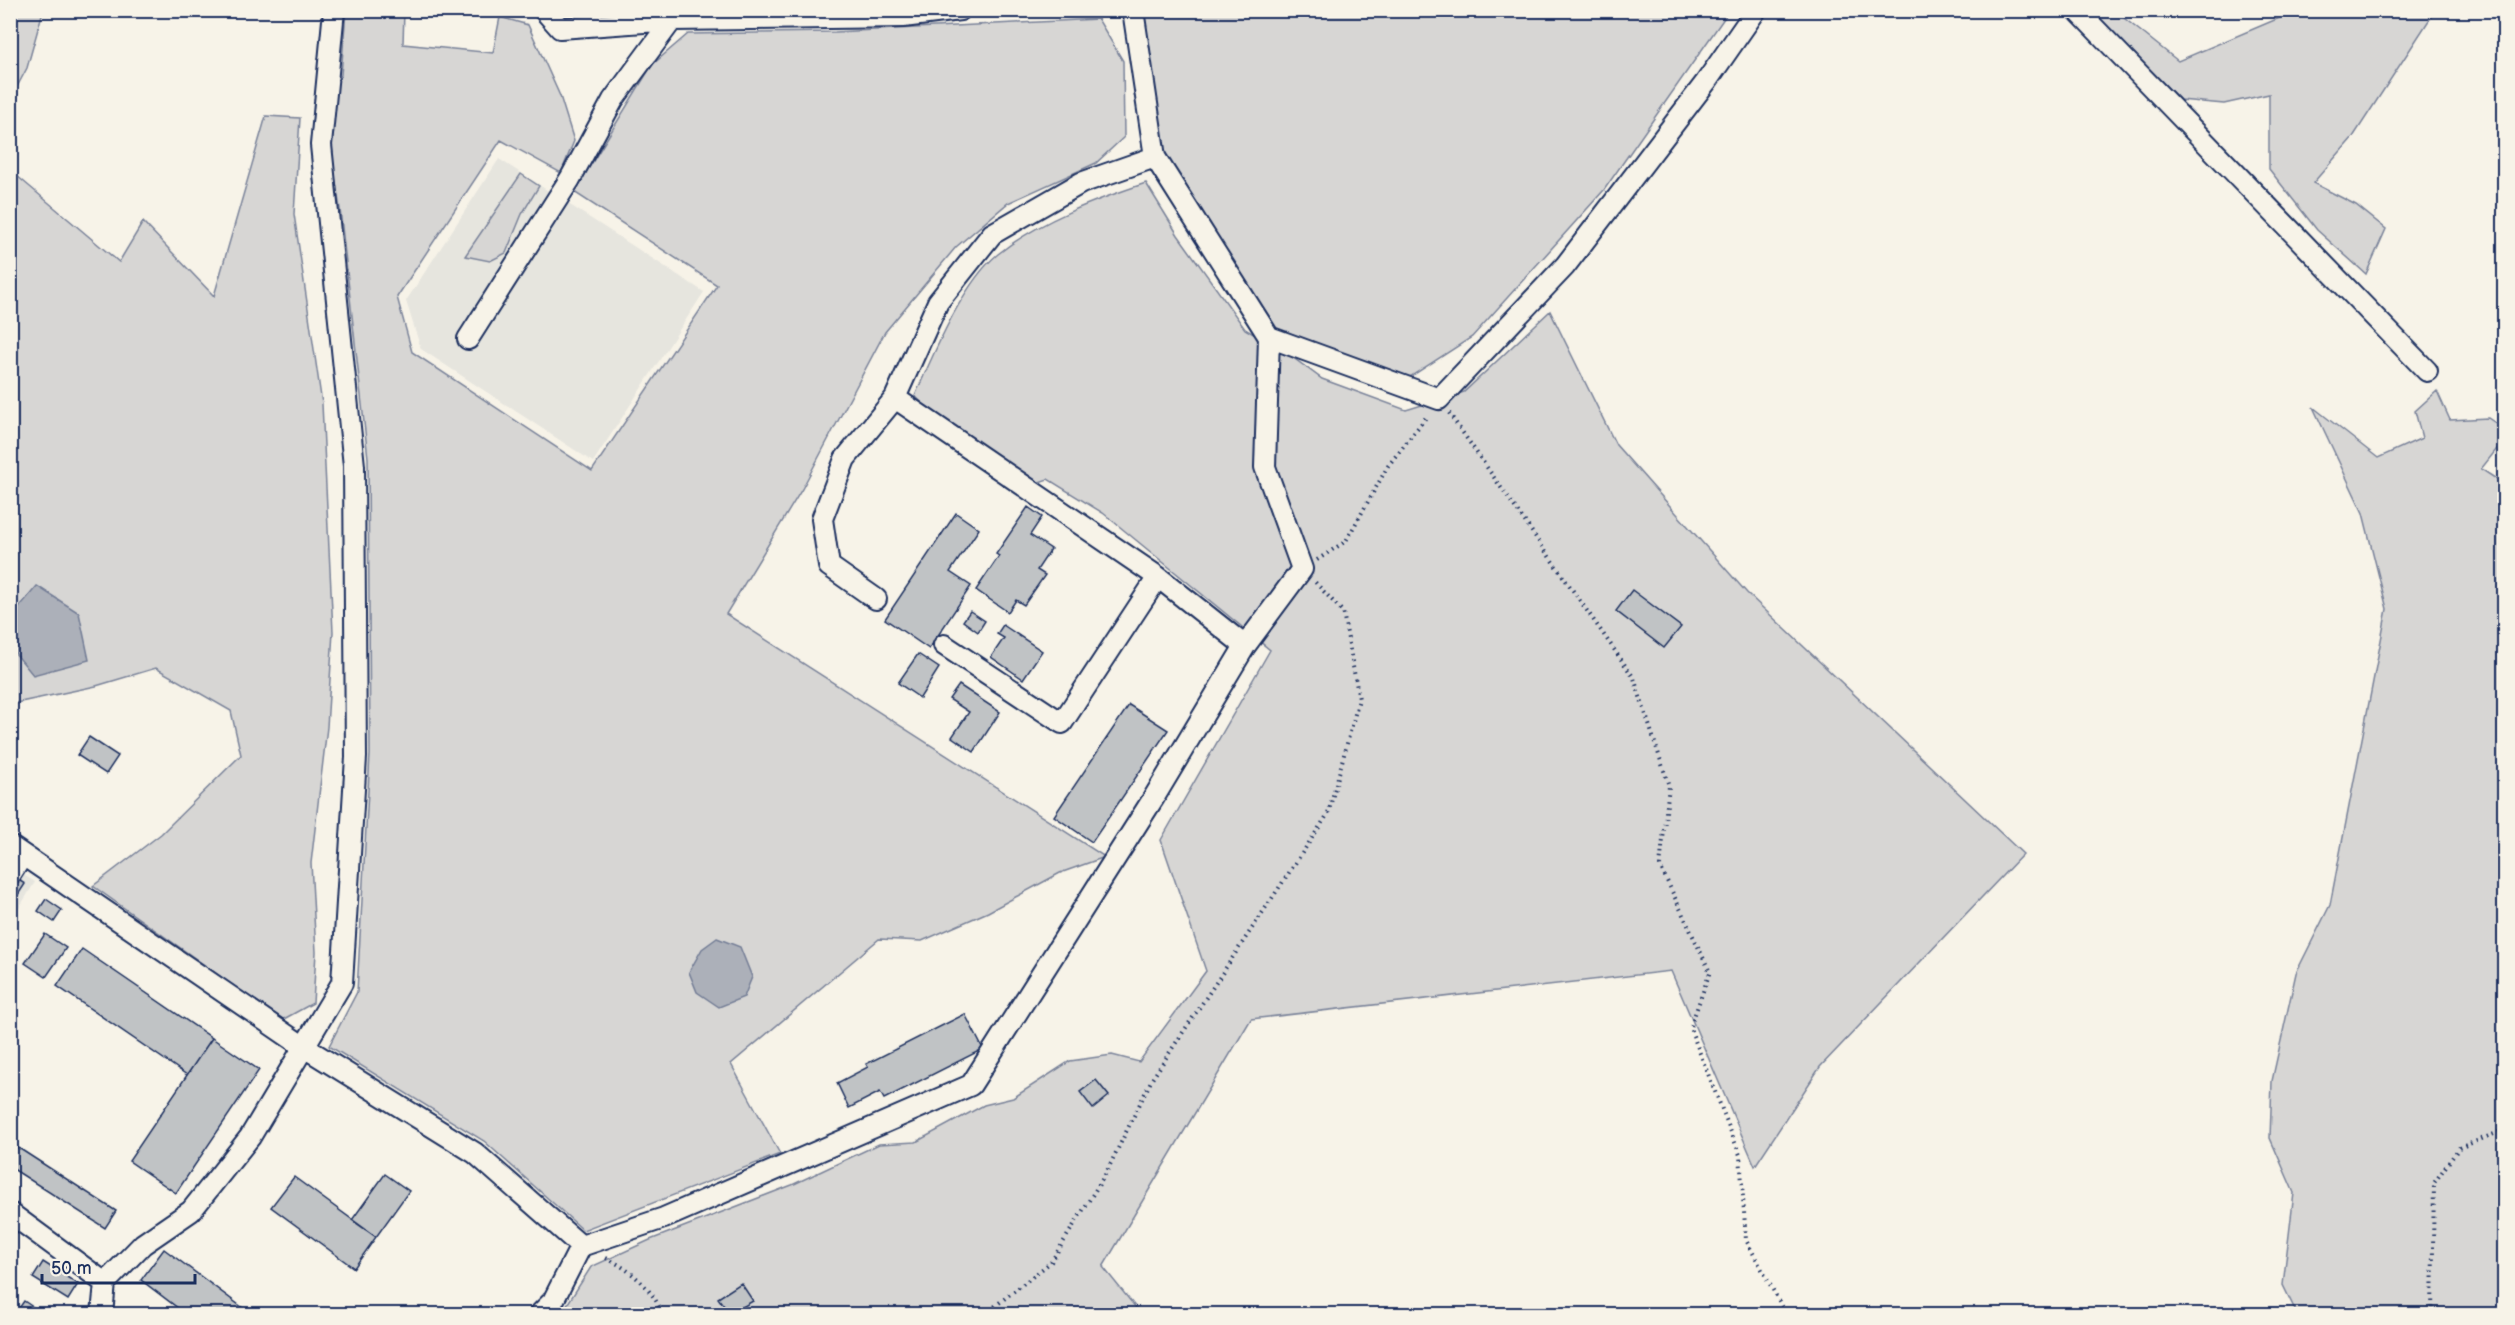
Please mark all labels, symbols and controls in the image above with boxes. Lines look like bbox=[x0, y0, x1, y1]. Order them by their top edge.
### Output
scale bar bbox=[42, 1247, 195, 1285]
text: 50 m bbox=[51, 1258, 92, 1279]

